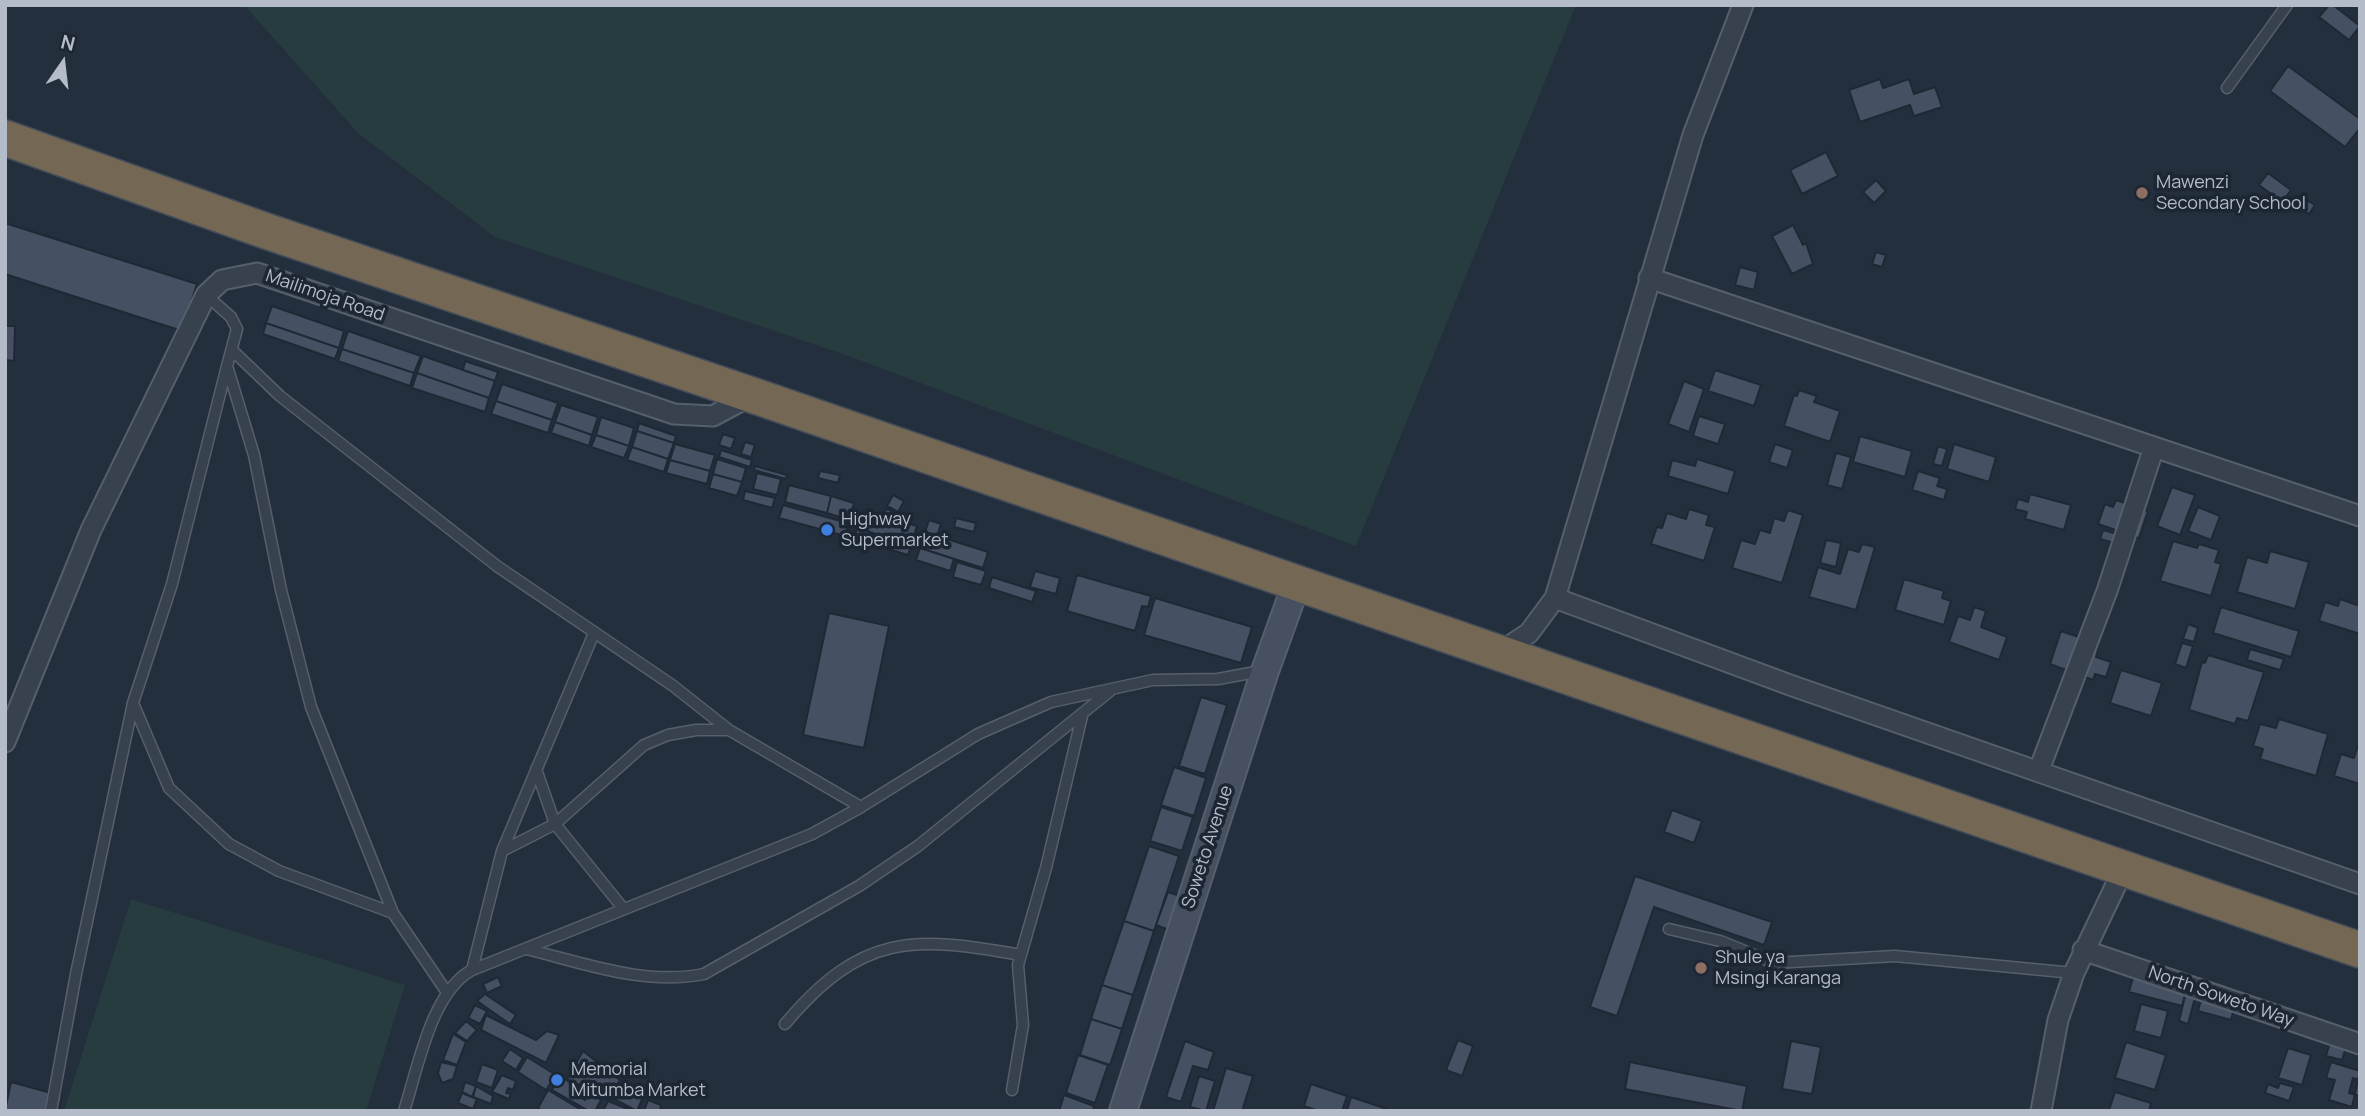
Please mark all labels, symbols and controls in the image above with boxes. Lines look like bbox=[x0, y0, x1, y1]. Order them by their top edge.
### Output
north arrow bbox=[28, 28, 98, 98]
text: N bbox=[58, 28, 78, 57]
place label: Mawenzi Secondary School bbox=[2156, 172, 2306, 214]
marker: Mawenzi Secondary School bbox=[2134, 185, 2150, 201]
street label: Mailimoja Road bbox=[263, 266, 387, 326]
place label: Highway Supermarket bbox=[841, 509, 949, 552]
marker: Highway Supermarket bbox=[819, 522, 835, 538]
street label: Soweto Avenue bbox=[1178, 783, 1238, 911]
place label: Shule ya Msingi Karanga bbox=[1715, 947, 1841, 990]
marker: Shule ya Msingi Karanga bbox=[1693, 960, 1709, 976]
street label: North Soweto Way bbox=[2145, 962, 2297, 1032]
place label: Memorial Mitumba Market bbox=[571, 1059, 706, 1102]
marker: Memorial Mitumba Market bbox=[549, 1072, 565, 1088]

